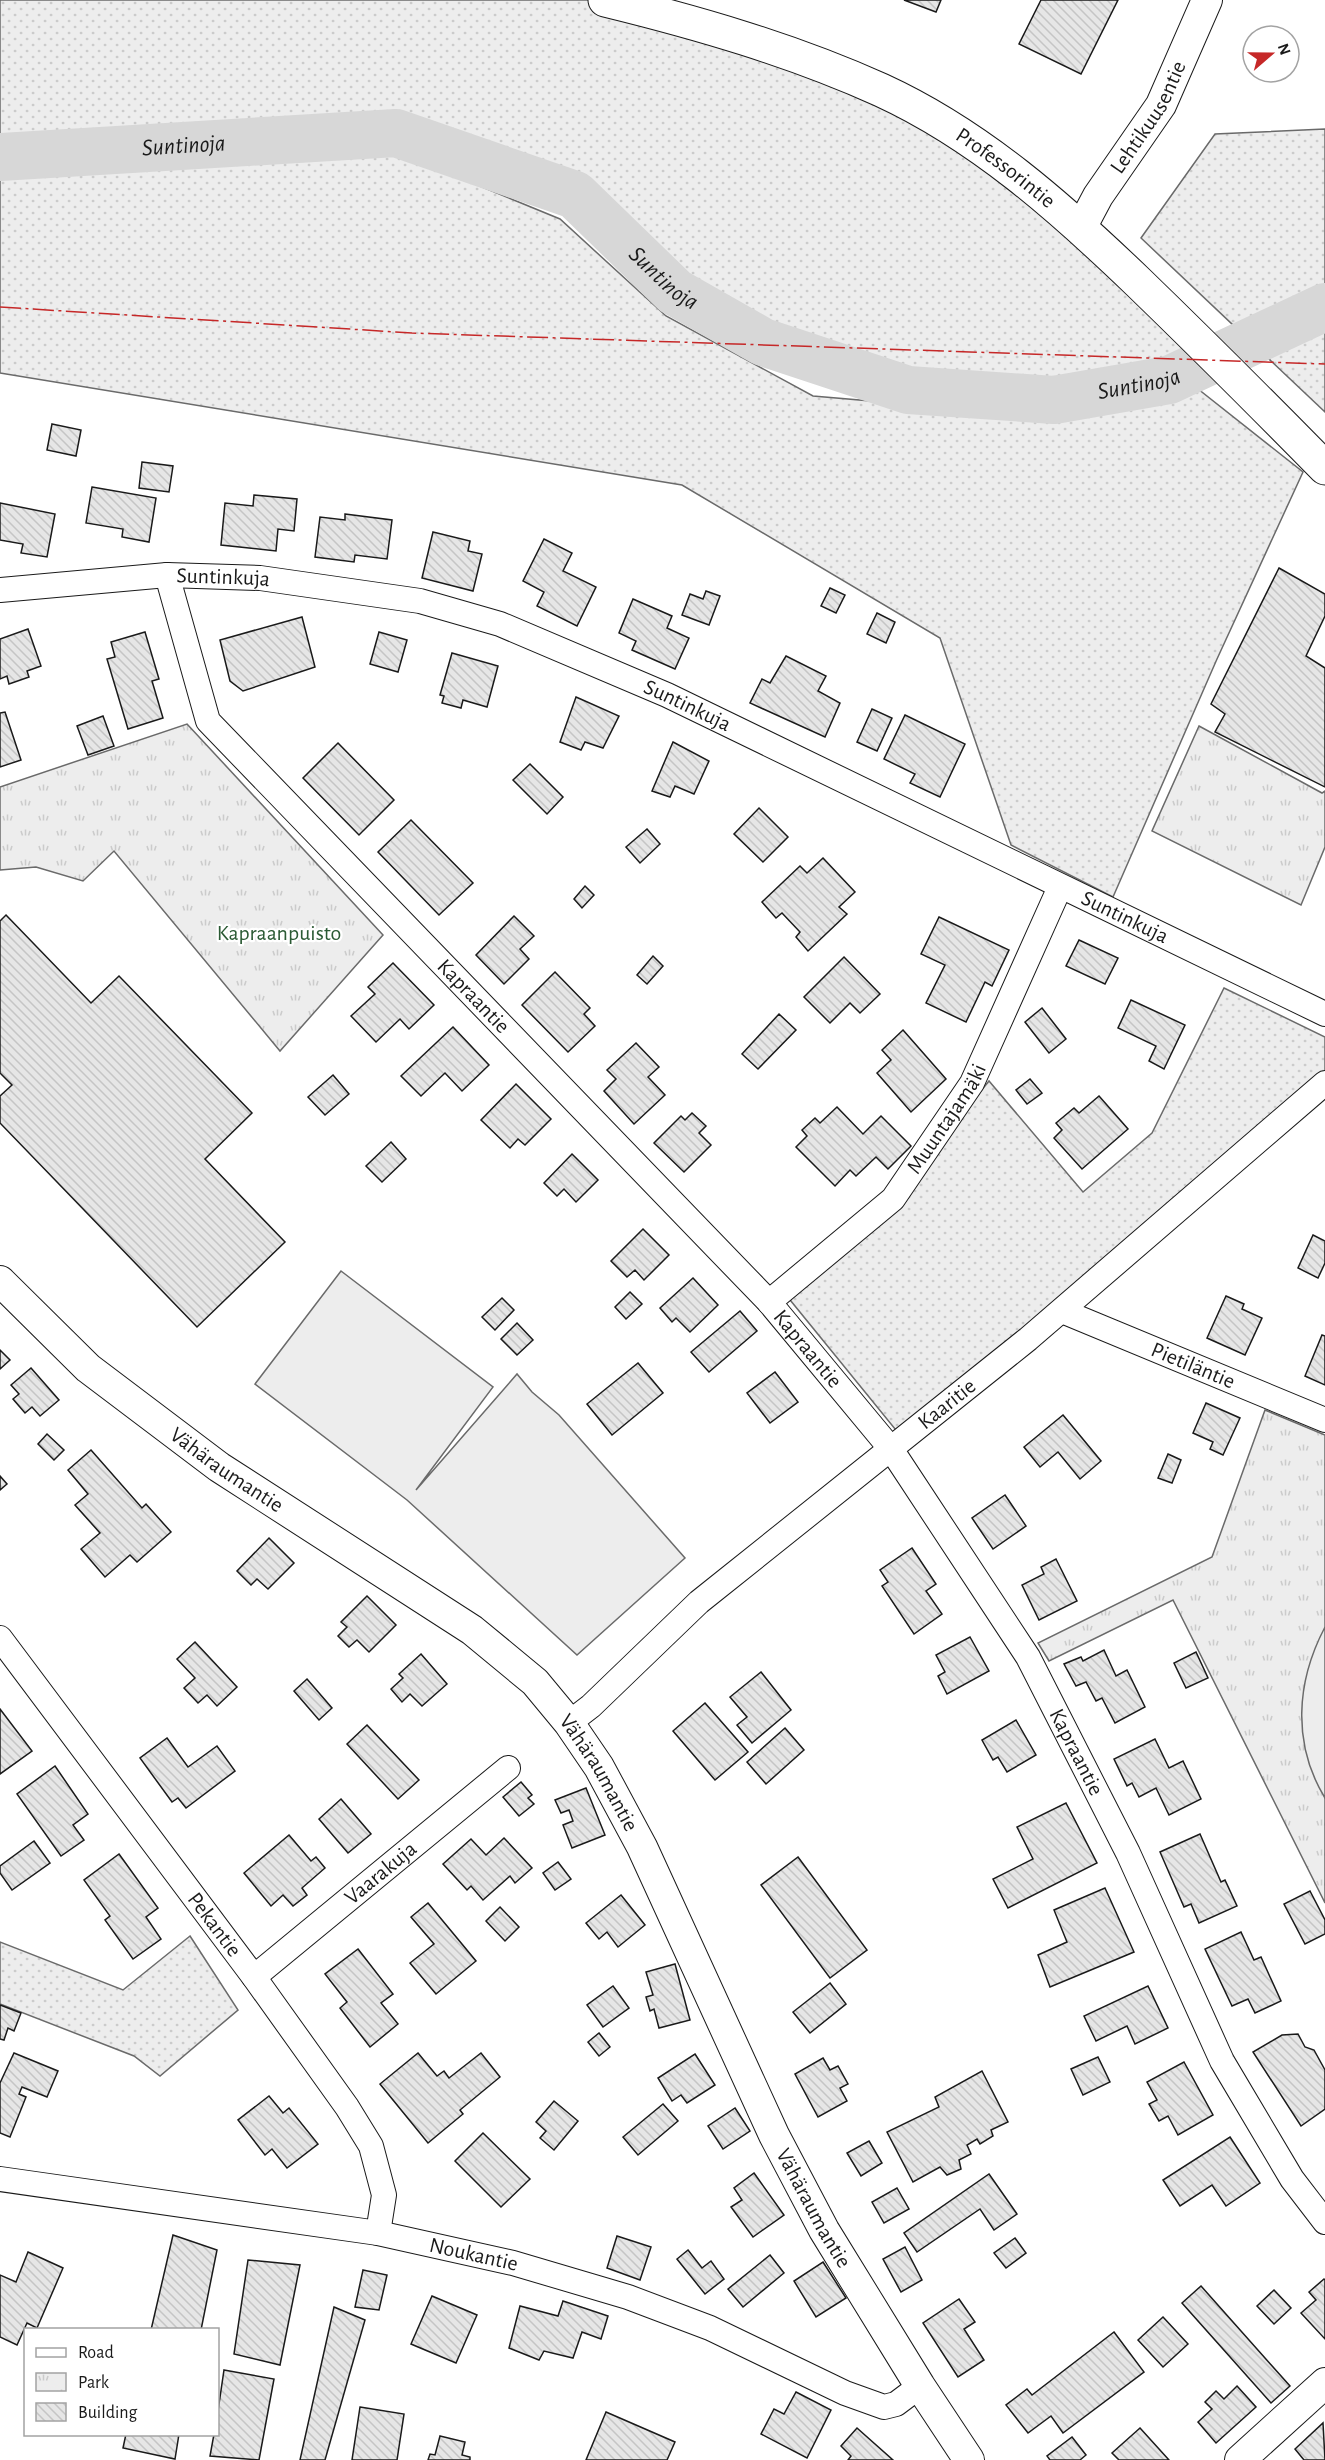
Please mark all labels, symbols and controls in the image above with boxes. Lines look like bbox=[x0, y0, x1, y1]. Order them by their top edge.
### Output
north arrow bbox=[1241, 24, 1301, 84]
text: N bbox=[1275, 41, 1294, 57]
street label: Lehtikuusentie bbox=[1106, 58, 1190, 178]
street label: Professorintie bbox=[952, 123, 1060, 212]
water label: Suntinoja bbox=[141, 131, 226, 160]
water label: Suntinoja bbox=[624, 242, 702, 314]
water label: Suntinoja bbox=[1096, 364, 1184, 404]
street label: Suntinkuja bbox=[176, 564, 272, 590]
street label: Suntinkuja bbox=[641, 676, 735, 735]
street label: Suntinkuja bbox=[1078, 887, 1172, 947]
park label: Kapraanpuisto bbox=[217, 922, 341, 944]
street label: Kapraantie bbox=[433, 955, 514, 1037]
street label: Muuntajamäki bbox=[903, 1060, 990, 1178]
street label: Kapraantie bbox=[769, 1306, 846, 1392]
street label: Pietiläntie bbox=[1148, 1338, 1238, 1392]
street label: Kaaritie bbox=[914, 1374, 980, 1433]
street label: Vähäraumantie bbox=[166, 1423, 287, 1516]
street label: Kapraantie bbox=[1045, 1705, 1108, 1799]
street label: Vähäraumantie bbox=[555, 1710, 642, 1835]
street label: Vaarakuja bbox=[341, 1837, 421, 1909]
street label: Pekantie bbox=[184, 1888, 246, 1961]
street label: Vähäraumantie bbox=[772, 2145, 855, 2272]
street label: Noukantie bbox=[427, 2234, 520, 2275]
legend bbox=[24, 2328, 219, 2436]
text: Road bbox=[78, 2344, 114, 2362]
text: Park bbox=[78, 2374, 110, 2392]
text: Building bbox=[78, 2404, 138, 2422]

